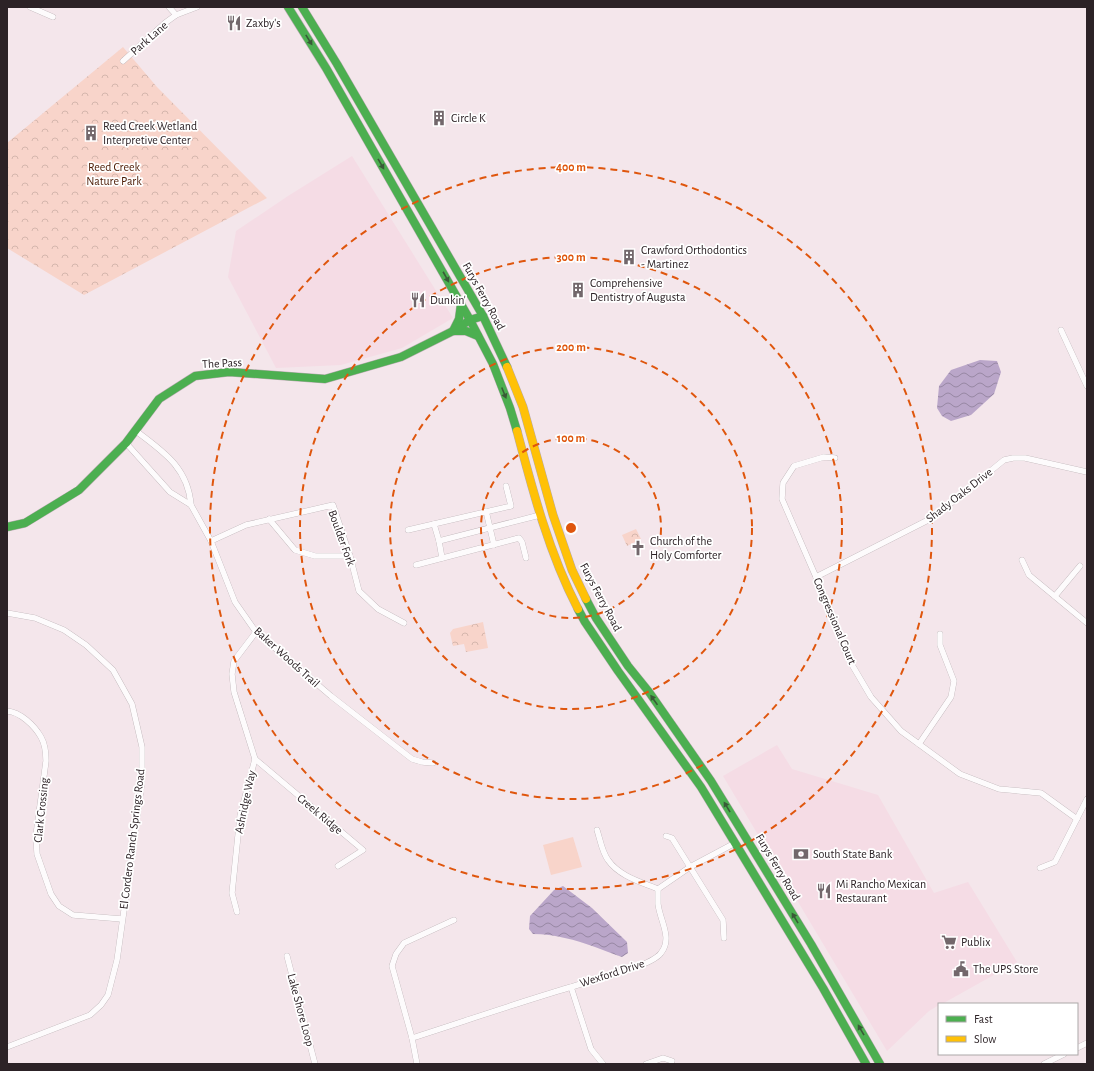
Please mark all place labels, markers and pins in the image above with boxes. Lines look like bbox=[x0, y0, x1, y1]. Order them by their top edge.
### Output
restaurant icon: Zaxby's bbox=[225, 14, 243, 32]
place label: Zaxby's bbox=[246, 17, 281, 30]
building icon: Circle K bbox=[430, 109, 448, 127]
place label: Circle K bbox=[451, 112, 486, 124]
place label: Reed Creek Wetland Interpretive Center bbox=[103, 120, 197, 146]
building icon: Reed Creek Wetland Interpretive Center bbox=[82, 124, 100, 142]
place label: Crawford Orthodontics - Martinez bbox=[641, 244, 747, 270]
building icon: Crawford Orthodontics - Martinez bbox=[620, 248, 638, 266]
place label: Comprehensive Dentistry of Augusta bbox=[590, 277, 686, 304]
building icon: Comprehensive Dentistry of Augusta bbox=[569, 281, 587, 299]
restaurant icon: Dunkin' bbox=[409, 291, 427, 309]
place label: Dunkin' bbox=[430, 294, 466, 306]
centre of rings bbox=[564, 521, 578, 535]
place label: Church of the Holy Comforter bbox=[650, 535, 721, 562]
church icon: Church of the Holy Comforter bbox=[629, 539, 647, 557]
bank icon: South State Bank bbox=[792, 845, 810, 863]
place label: South State Bank bbox=[813, 848, 893, 860]
place label: Mi Rancho Mexican Restaurant bbox=[836, 878, 926, 904]
restaurant icon: Mi Rancho Mexican Restaurant bbox=[815, 882, 833, 900]
supermarket icon: Publix bbox=[940, 933, 958, 951]
place label: Publix bbox=[961, 936, 990, 948]
public building icon: The UPS Store bbox=[952, 960, 970, 978]
place label: The UPS Store bbox=[973, 963, 1038, 975]

